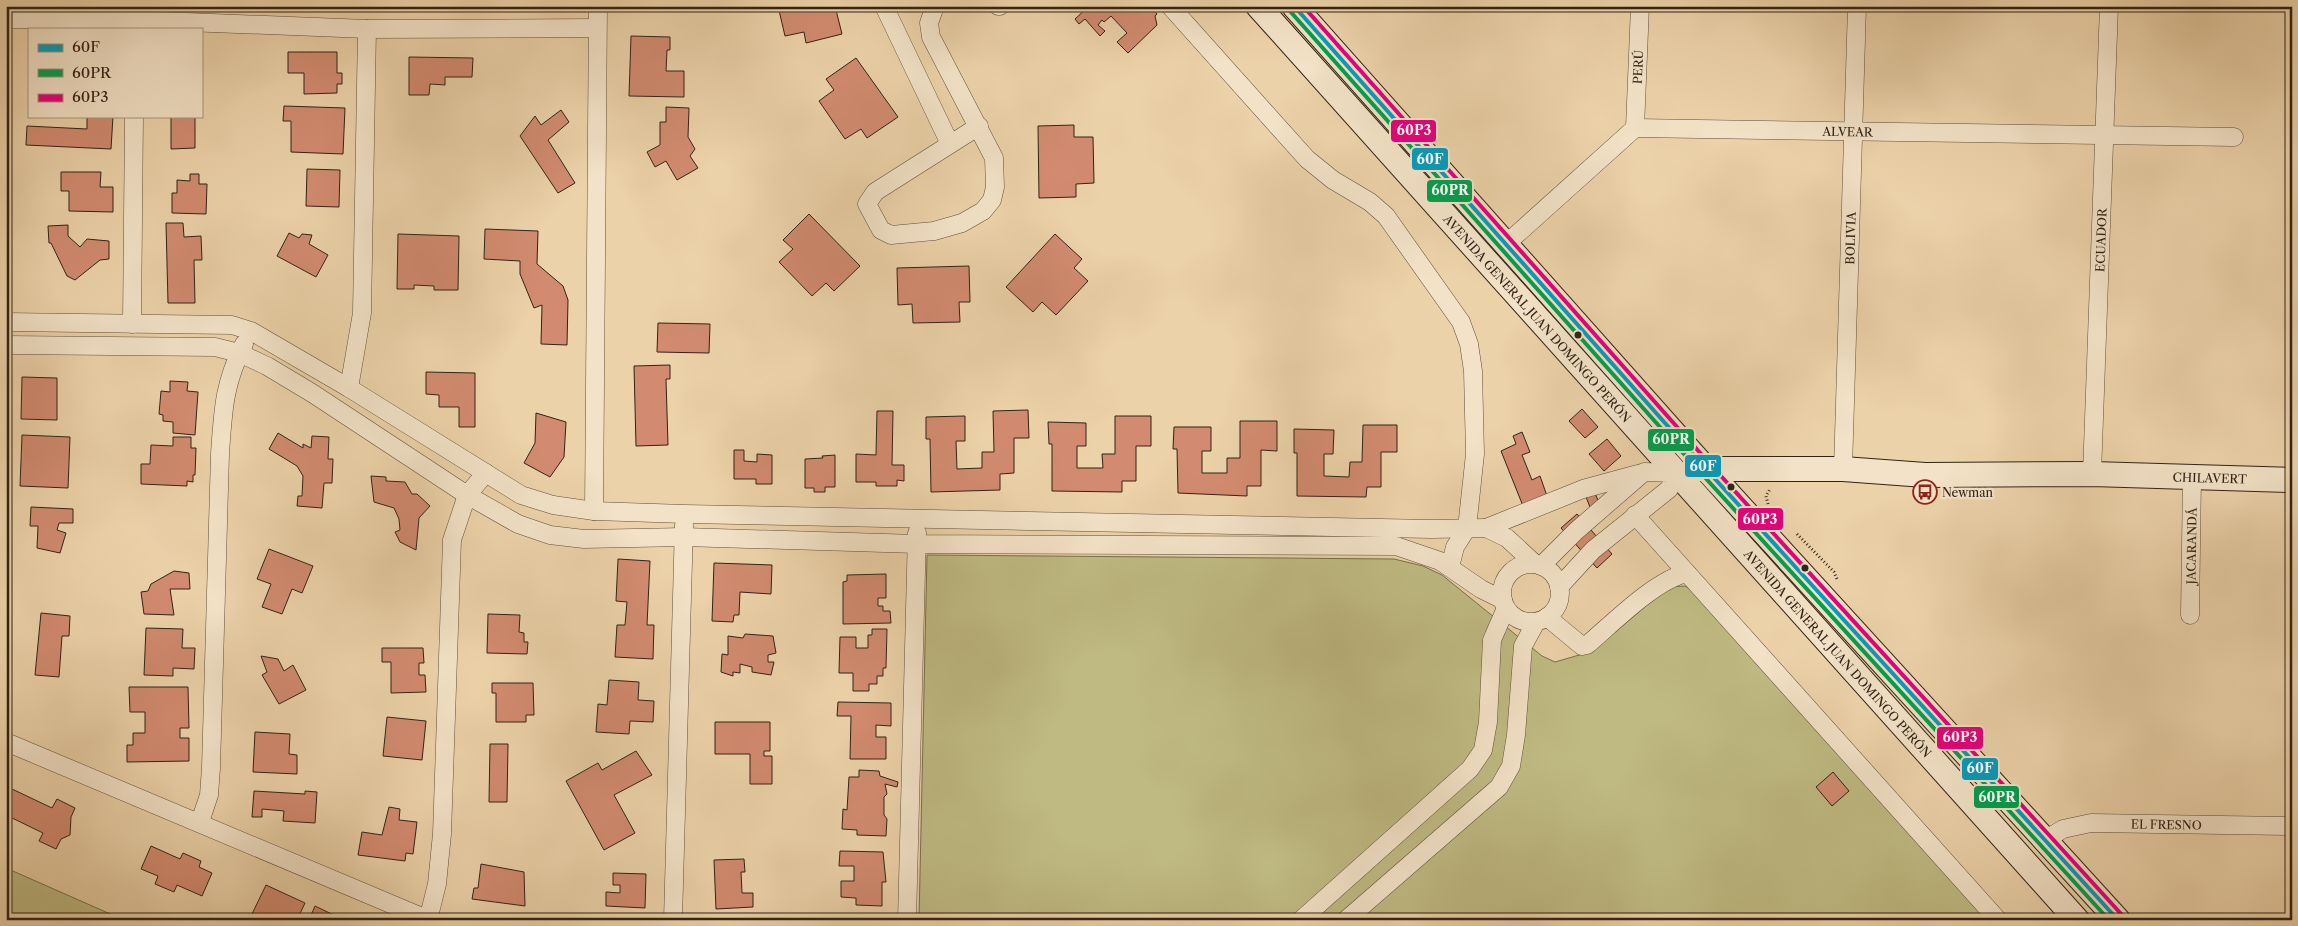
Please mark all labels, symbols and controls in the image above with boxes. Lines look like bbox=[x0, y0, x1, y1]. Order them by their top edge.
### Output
legend bbox=[28, 28, 202, 118]
text: 60F bbox=[72, 37, 100, 56]
street label: PERÚ bbox=[1629, 50, 1646, 84]
text: 60PR bbox=[72, 63, 112, 82]
text: 60P3 bbox=[72, 87, 108, 106]
line badge: 60P3 bbox=[1390, 119, 1437, 143]
text: 60P3 bbox=[1397, 121, 1431, 139]
street label: ALVEAR bbox=[1821, 123, 1874, 139]
line badge: 60F bbox=[1411, 147, 1449, 171]
text: 60F bbox=[1417, 150, 1444, 168]
line badge: 60PR bbox=[1426, 179, 1473, 203]
text: 60PR bbox=[1431, 181, 1470, 199]
street label: ECUADOR bbox=[2092, 207, 2109, 272]
street label: AVENIDA GENERAL JUAN DOMINGO PERÓN bbox=[1440, 210, 1635, 425]
street label: BOLIVIA bbox=[1842, 210, 1858, 265]
unlabelled marker bbox=[1573, 330, 1583, 340]
line badge: 60PR bbox=[1647, 428, 1695, 452]
text: 60PR bbox=[1652, 430, 1691, 448]
line badge: 60F bbox=[1684, 454, 1722, 478]
text: 60F bbox=[1690, 457, 1717, 475]
street label: CHILAVERT bbox=[2172, 469, 2247, 486]
bus stop icon: Newman bbox=[1912, 479, 1938, 505]
unlabelled marker bbox=[1726, 482, 1736, 492]
place label: Newman bbox=[1942, 485, 1994, 500]
street label: JACARANDÁ bbox=[2183, 506, 2199, 587]
line badge: 60P3 bbox=[1737, 507, 1784, 531]
text: 60P3 bbox=[1743, 510, 1777, 528]
street label: AVENIDA GENERAL JUAN DOMINGO PERÓN bbox=[1740, 546, 1935, 760]
unlabelled marker bbox=[1800, 563, 1810, 573]
line badge: 60P3 bbox=[1936, 726, 1984, 750]
text: 60P3 bbox=[1943, 728, 1977, 746]
line badge: 60F bbox=[1961, 757, 1999, 781]
text: 60F bbox=[1967, 759, 1994, 777]
line badge: 60PR bbox=[1973, 785, 2020, 809]
text: 60PR bbox=[1978, 788, 2017, 806]
street label: EL FRESNO bbox=[2131, 816, 2202, 832]

